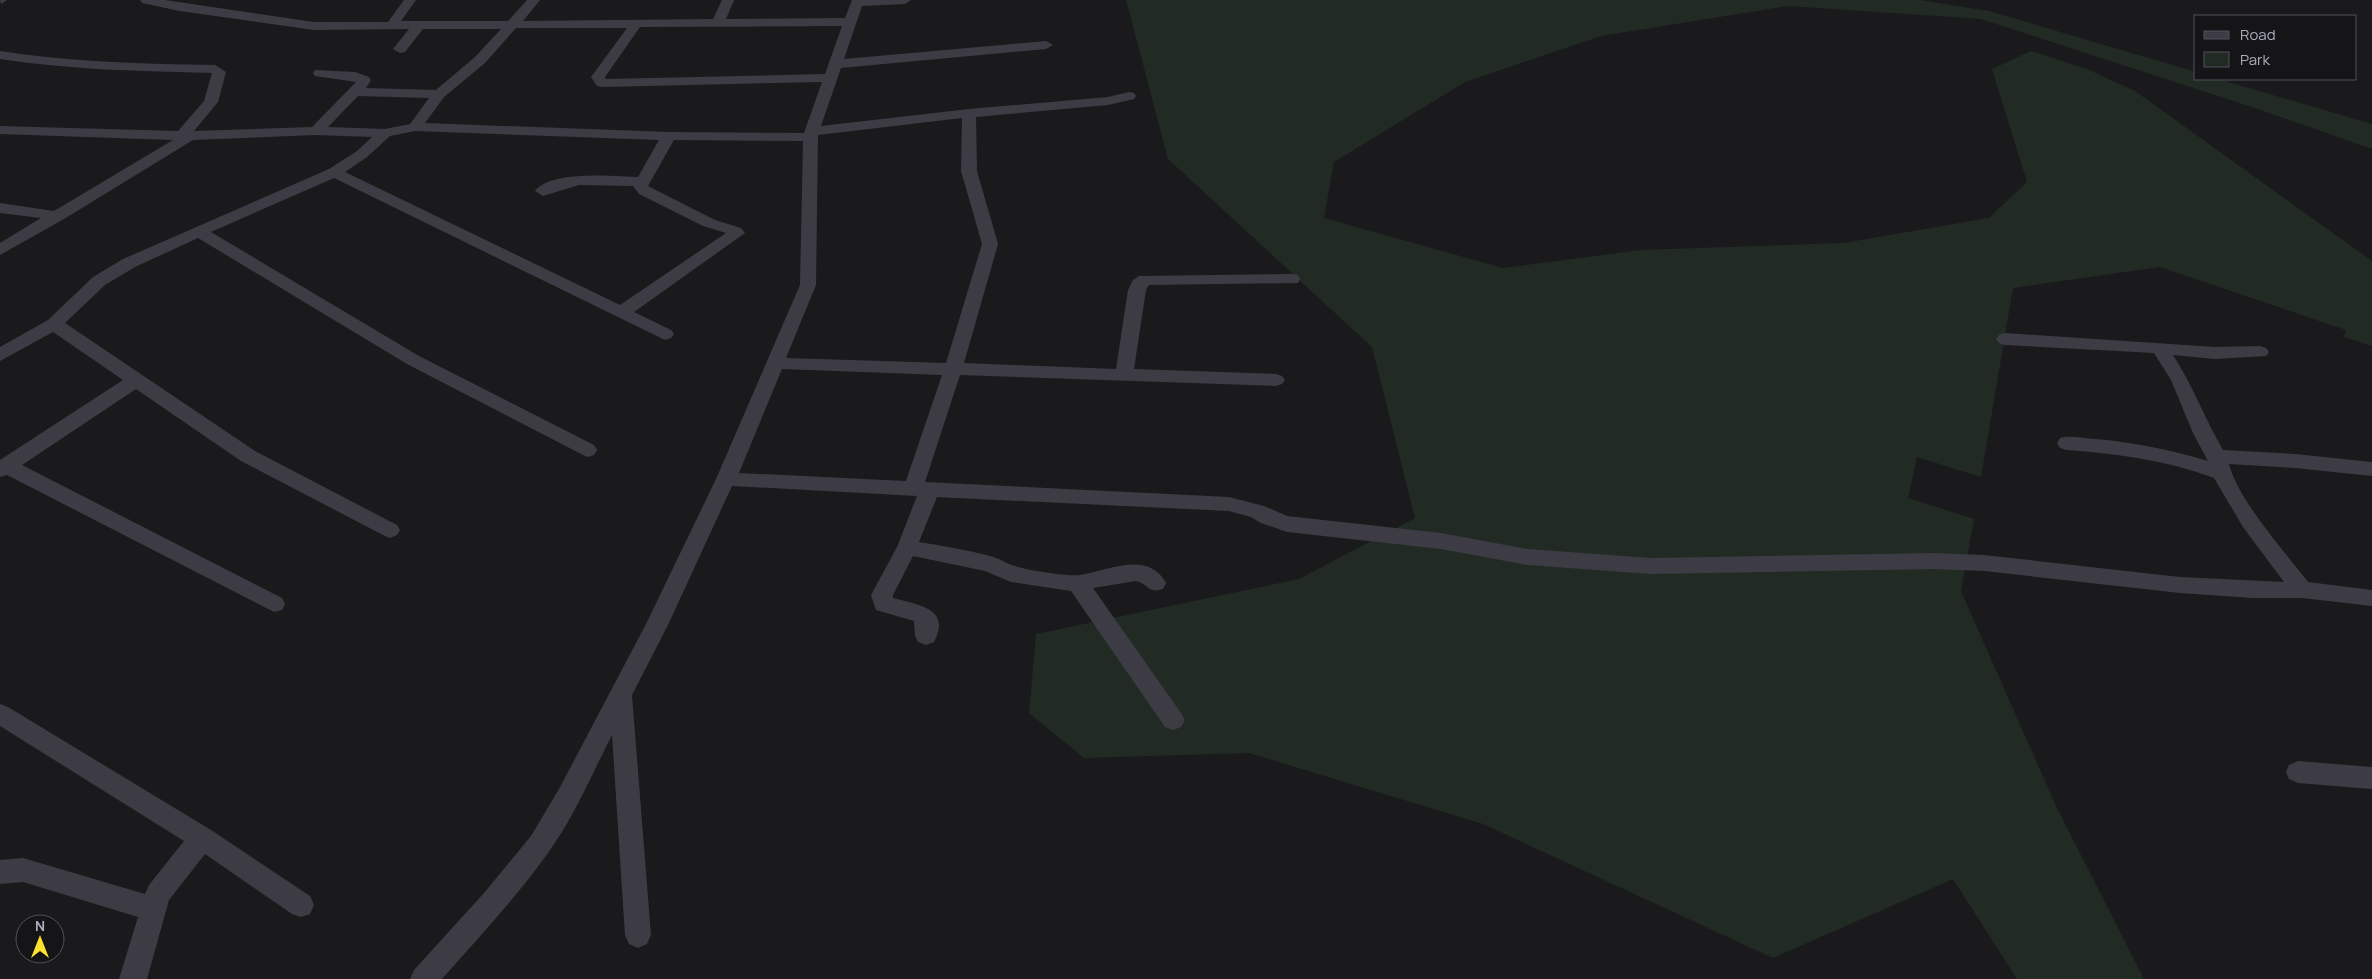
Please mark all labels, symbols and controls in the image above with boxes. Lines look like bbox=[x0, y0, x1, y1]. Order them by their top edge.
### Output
legend bbox=[2194, 15, 2357, 80]
text: Road bbox=[2240, 24, 2276, 45]
text: Park bbox=[2240, 49, 2270, 70]
north arrow bbox=[15, 914, 65, 964]
text: N bbox=[35, 916, 45, 935]

